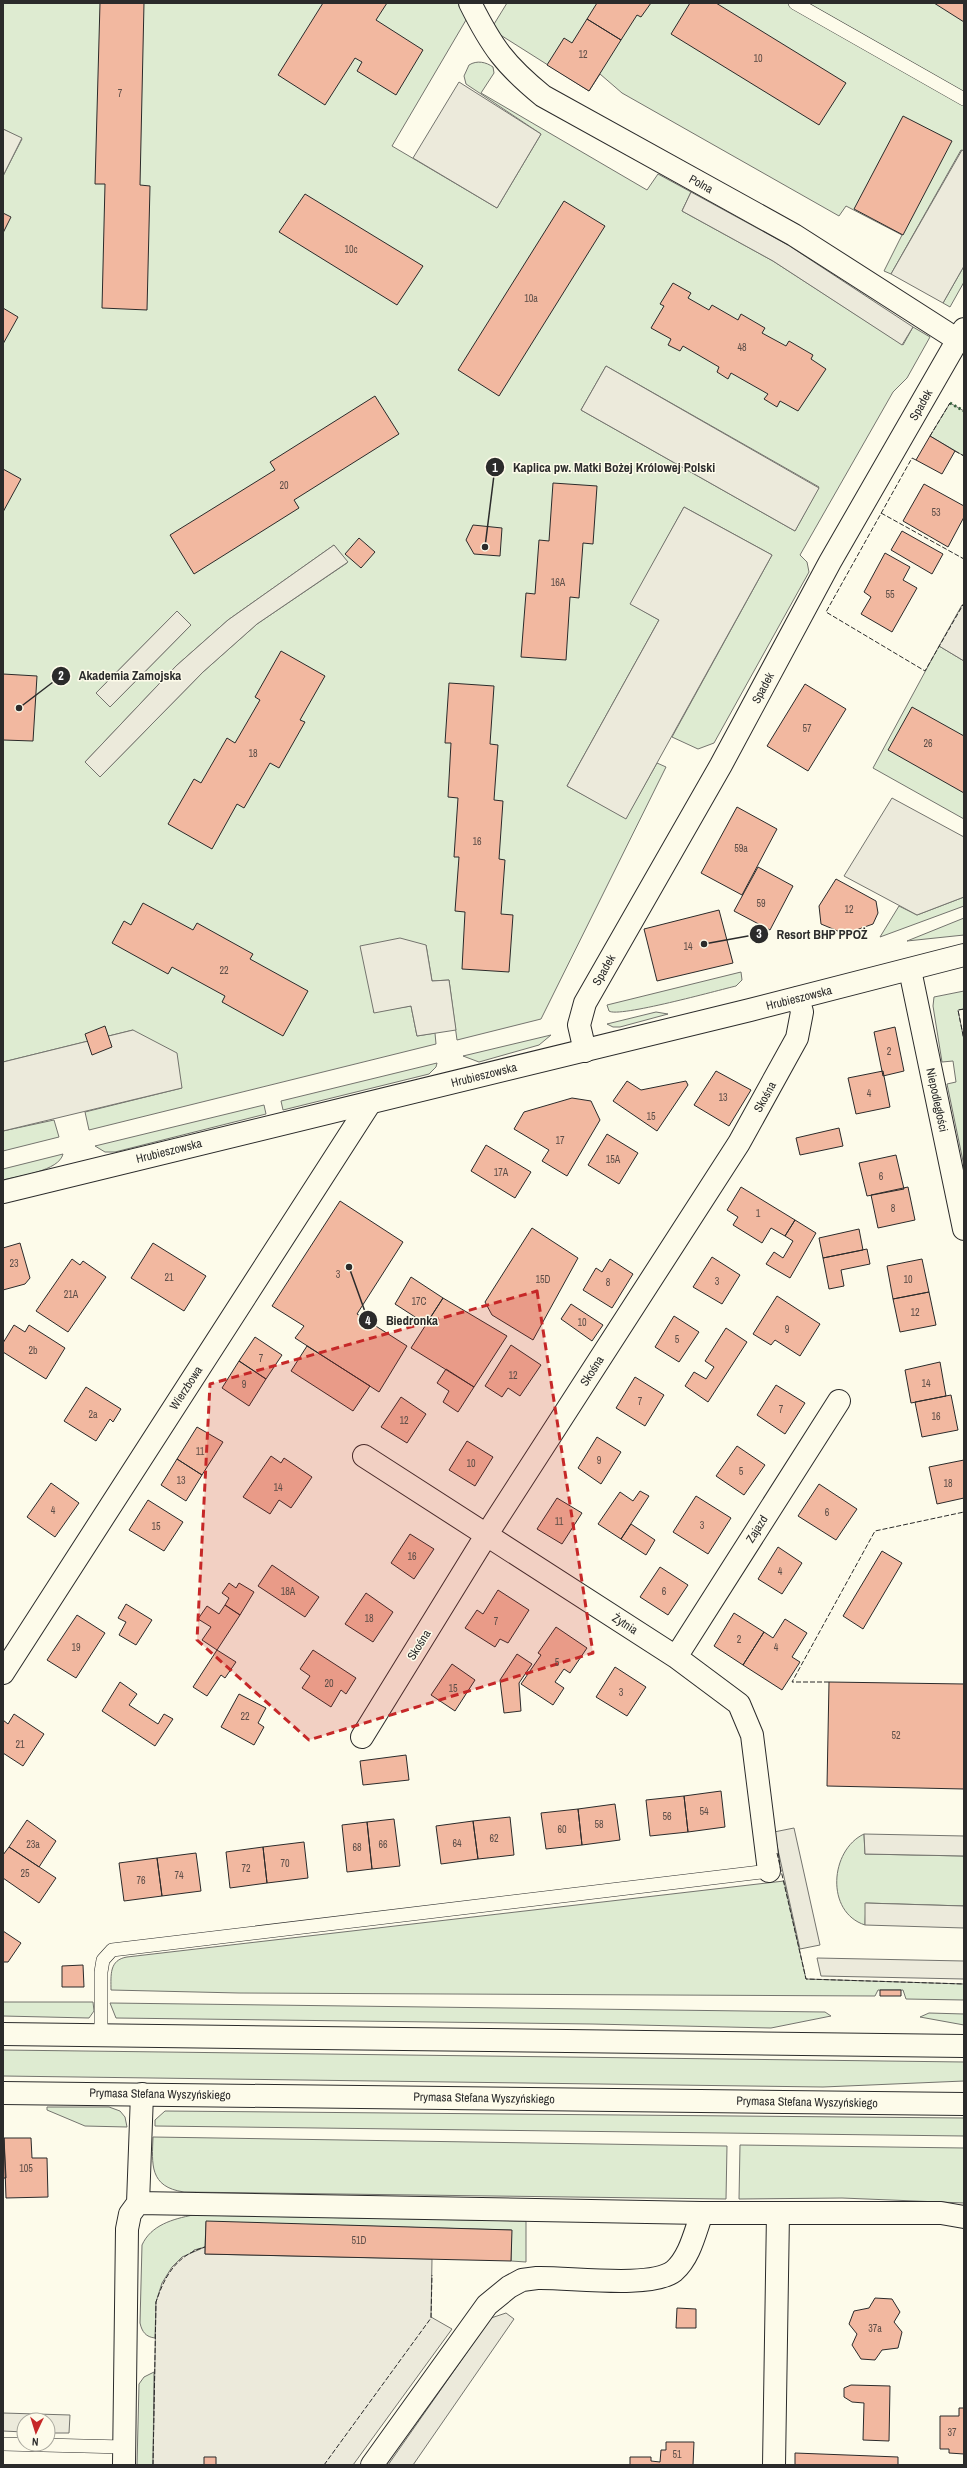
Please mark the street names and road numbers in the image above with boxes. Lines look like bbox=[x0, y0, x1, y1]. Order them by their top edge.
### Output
street label: Polna bbox=[686, 171, 716, 197]
street label: Spadek bbox=[906, 386, 936, 423]
street label: Spadek bbox=[748, 669, 778, 706]
street label: Spadek bbox=[589, 951, 619, 988]
street label: Hrubieszowska bbox=[764, 982, 834, 1014]
street label: Hrubieszowska bbox=[449, 1059, 519, 1091]
street label: Niepodległości bbox=[922, 1067, 952, 1133]
street label: Skośna bbox=[750, 1078, 780, 1115]
street label: Hrubieszowska bbox=[134, 1135, 204, 1167]
street label: Skośna bbox=[576, 1352, 608, 1389]
street label: Wierzbowa bbox=[166, 1363, 206, 1413]
street label: Zajazd bbox=[742, 1512, 772, 1546]
street label: Żytnia bbox=[609, 1610, 641, 1638]
street label: Skośna bbox=[404, 1626, 435, 1663]
street label: Prymasa Stefana Wyszyńskiego bbox=[89, 2085, 231, 2103]
street label: Prymasa Stefana Wyszyńskiego bbox=[413, 2089, 555, 2107]
street label: Prymasa Stefana Wyszyńskiego bbox=[736, 2093, 878, 2111]

